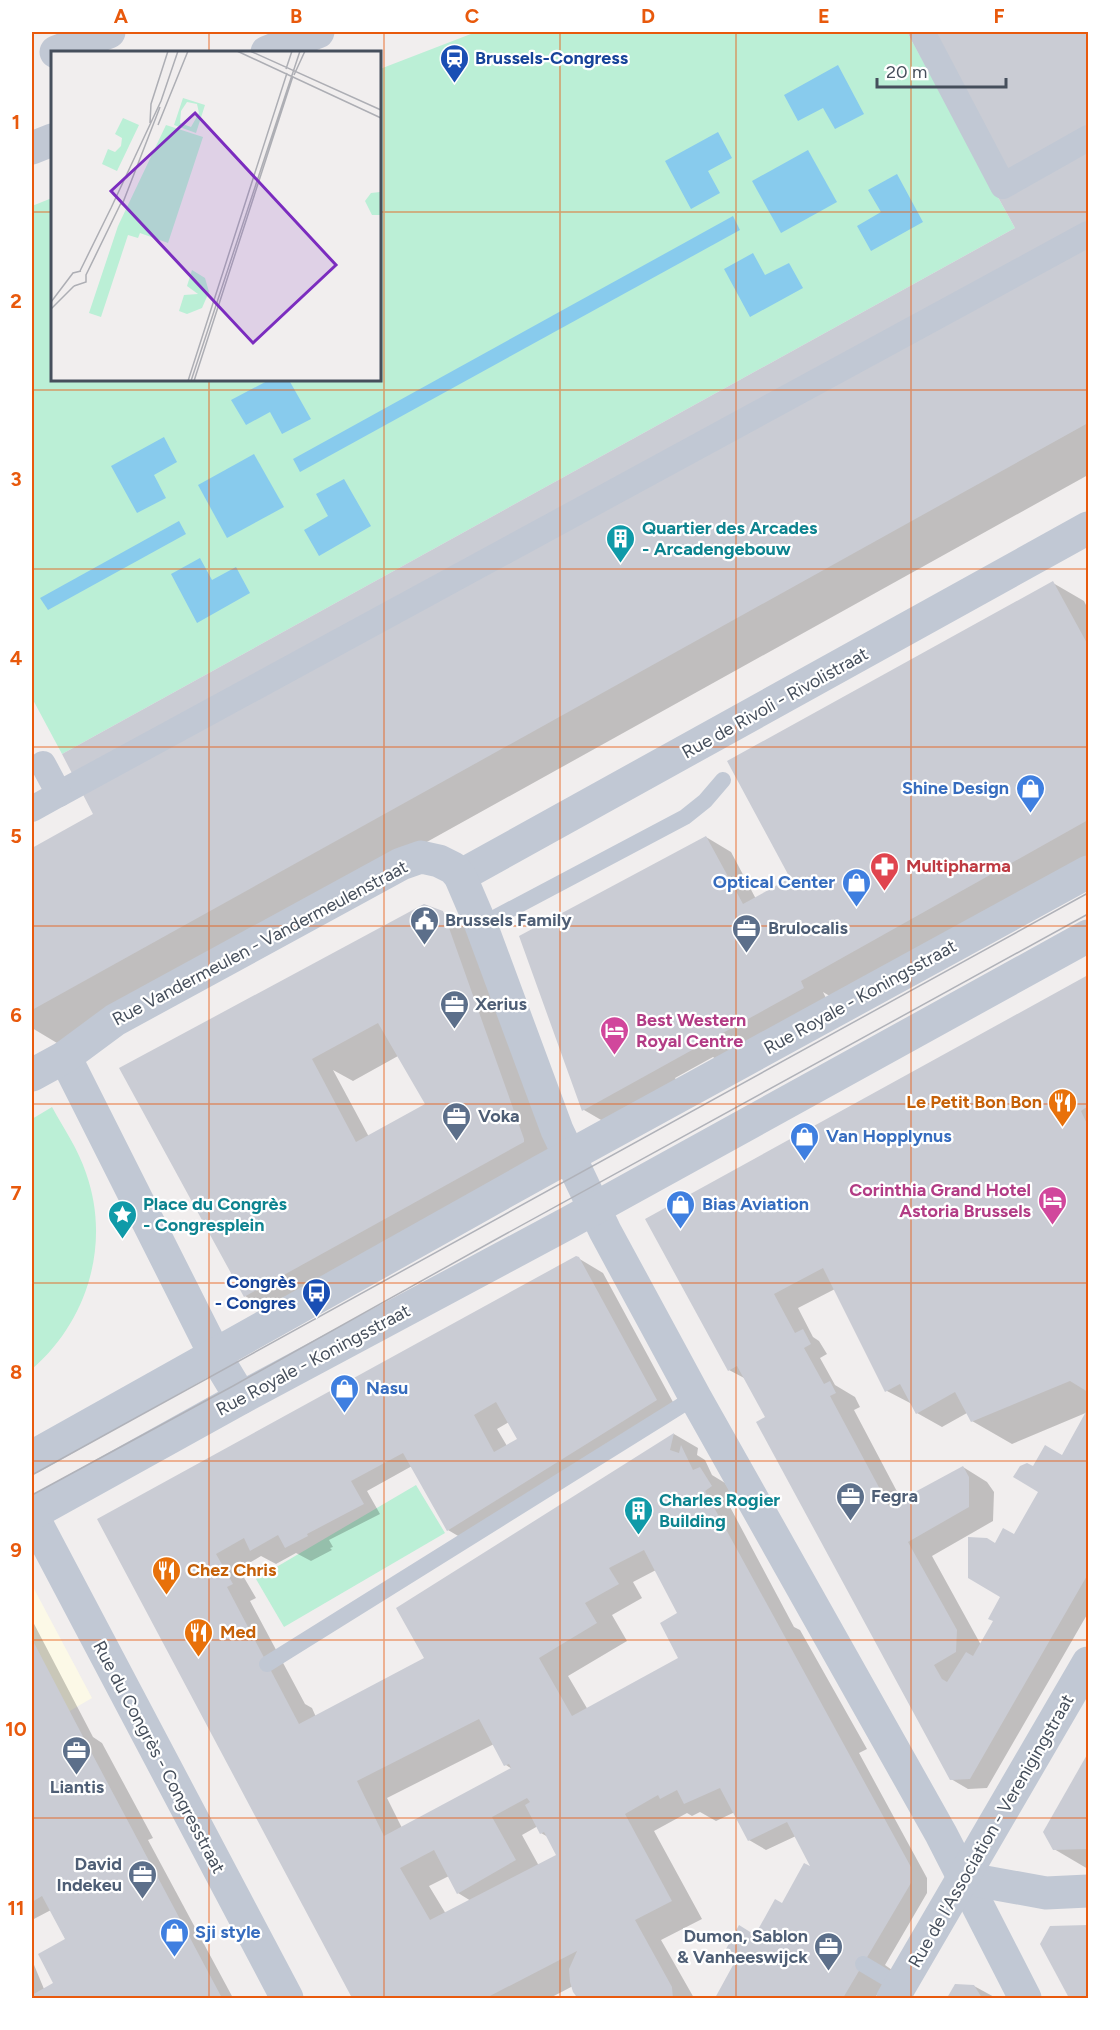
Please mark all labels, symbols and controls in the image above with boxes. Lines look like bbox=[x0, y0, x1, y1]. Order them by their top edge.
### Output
text: A bbox=[114, 4, 129, 28]
text: B bbox=[290, 4, 302, 28]
text: C bbox=[465, 4, 479, 28]
text: D bbox=[641, 4, 655, 28]
text: E bbox=[818, 4, 830, 28]
text: F bbox=[993, 4, 1005, 28]
station icon: Brussels-Congress bbox=[438, 42, 470, 84]
place label: Brussels-Congress bbox=[475, 47, 629, 69]
inset map bbox=[51, 51, 381, 381]
scale bar bbox=[877, 51, 1006, 89]
text: 20 m bbox=[886, 61, 927, 83]
text: 1 bbox=[12, 110, 20, 134]
text: 2 bbox=[10, 289, 22, 313]
text: 3 bbox=[10, 467, 22, 491]
place label: Quartier des Arcades - Arcadengebouw bbox=[642, 517, 818, 560]
building icon: Quartier des Arcades - Arcadengebouw bbox=[605, 522, 637, 564]
street label: Rue de Rivoli - Rivolistraat bbox=[678, 642, 872, 763]
text: 4 bbox=[10, 646, 23, 670]
shop icon: Shine Design bbox=[1014, 772, 1046, 814]
place label: Shine Design bbox=[902, 777, 1009, 799]
text: 5 bbox=[10, 824, 22, 848]
pharmacy icon: Multipharma bbox=[869, 850, 901, 892]
street label: Rue Vandermeulen - Vandermeulenstraat bbox=[109, 855, 412, 1030]
place label: Multipharma bbox=[906, 855, 1011, 877]
shop icon: Optical Center bbox=[840, 866, 872, 908]
place label: Optical Center bbox=[713, 871, 835, 893]
public building icon: Brussels Family bbox=[408, 904, 440, 946]
place label: Brussels Family bbox=[445, 909, 572, 931]
office icon: Brulocalis bbox=[731, 912, 763, 954]
place label: Brulocalis bbox=[768, 917, 849, 939]
street label: Rue Royale - Koningsstraat bbox=[760, 935, 960, 1059]
office icon: Xerius bbox=[438, 988, 470, 1030]
place label: Xerius bbox=[475, 993, 527, 1015]
text: 6 bbox=[10, 1003, 22, 1027]
place label: Best Western Royal Centre bbox=[636, 1009, 746, 1052]
hotel icon: Best Western Royal Centre bbox=[599, 1014, 631, 1056]
restaurant icon: Le Petit Bon Bon bbox=[1047, 1086, 1079, 1128]
place label: Le Petit Bon Bon bbox=[906, 1091, 1042, 1113]
office icon: Voka bbox=[441, 1100, 473, 1142]
place label: Voka bbox=[478, 1105, 520, 1127]
shop icon: Van Hopplynus bbox=[789, 1120, 821, 1162]
place label: Van Hopplynus bbox=[826, 1125, 952, 1147]
place label: Corinthia Grand Hotel Astoria Brussels bbox=[849, 1179, 1032, 1222]
text: 7 bbox=[10, 1181, 22, 1205]
hotel icon: Corinthia Grand Hotel Astoria Brussels bbox=[1036, 1184, 1068, 1226]
shop icon: Bias Aviation bbox=[665, 1188, 697, 1230]
place label: Place du Congrès - Congresplein bbox=[143, 1193, 288, 1236]
place label: Bias Aviation bbox=[702, 1193, 809, 1215]
place icon: Place du Congrès - Congresplein bbox=[106, 1198, 138, 1240]
place label: Congrès - Congres bbox=[215, 1271, 297, 1314]
bus stop icon: Congrès - Congres bbox=[301, 1276, 333, 1318]
street label: Rue Royale - Koningsstraat bbox=[212, 1299, 414, 1421]
text: 8 bbox=[10, 1360, 22, 1384]
shop icon: Nasu bbox=[329, 1372, 361, 1414]
place label: Nasu bbox=[366, 1377, 408, 1399]
office icon: Fegra bbox=[834, 1480, 866, 1522]
place label: Fegra bbox=[871, 1485, 918, 1507]
place label: Charles Rogier Building bbox=[659, 1489, 780, 1532]
building icon: Charles Rogier Building bbox=[622, 1494, 654, 1536]
text: 9 bbox=[10, 1538, 22, 1562]
restaurant icon: Chez Chris bbox=[150, 1554, 182, 1596]
place label: Chez Chris bbox=[187, 1559, 277, 1581]
restaurant icon: Med bbox=[183, 1616, 215, 1658]
place label: Med bbox=[220, 1621, 256, 1643]
street label: Rue du Congrès - Congresstraat bbox=[88, 1637, 230, 1877]
street label: Rue de l'Association - Verenigingstraat bbox=[904, 1690, 1079, 1972]
text: 10 bbox=[5, 1717, 27, 1741]
office icon: Liantis bbox=[61, 1734, 93, 1776]
place label: Liantis bbox=[50, 1776, 105, 1798]
place label: David Indekeu bbox=[56, 1853, 122, 1896]
office icon: David Indekeu bbox=[127, 1858, 159, 1900]
text: 11 bbox=[8, 1896, 24, 1920]
shop icon: Sji style bbox=[158, 1916, 190, 1958]
place label: Sji style bbox=[195, 1921, 261, 1943]
place label: Dumon, Sablon & Vanheeswijck bbox=[677, 1925, 808, 1968]
office icon: Dumon, Sablon & Vanheeswijck bbox=[813, 1930, 845, 1972]

